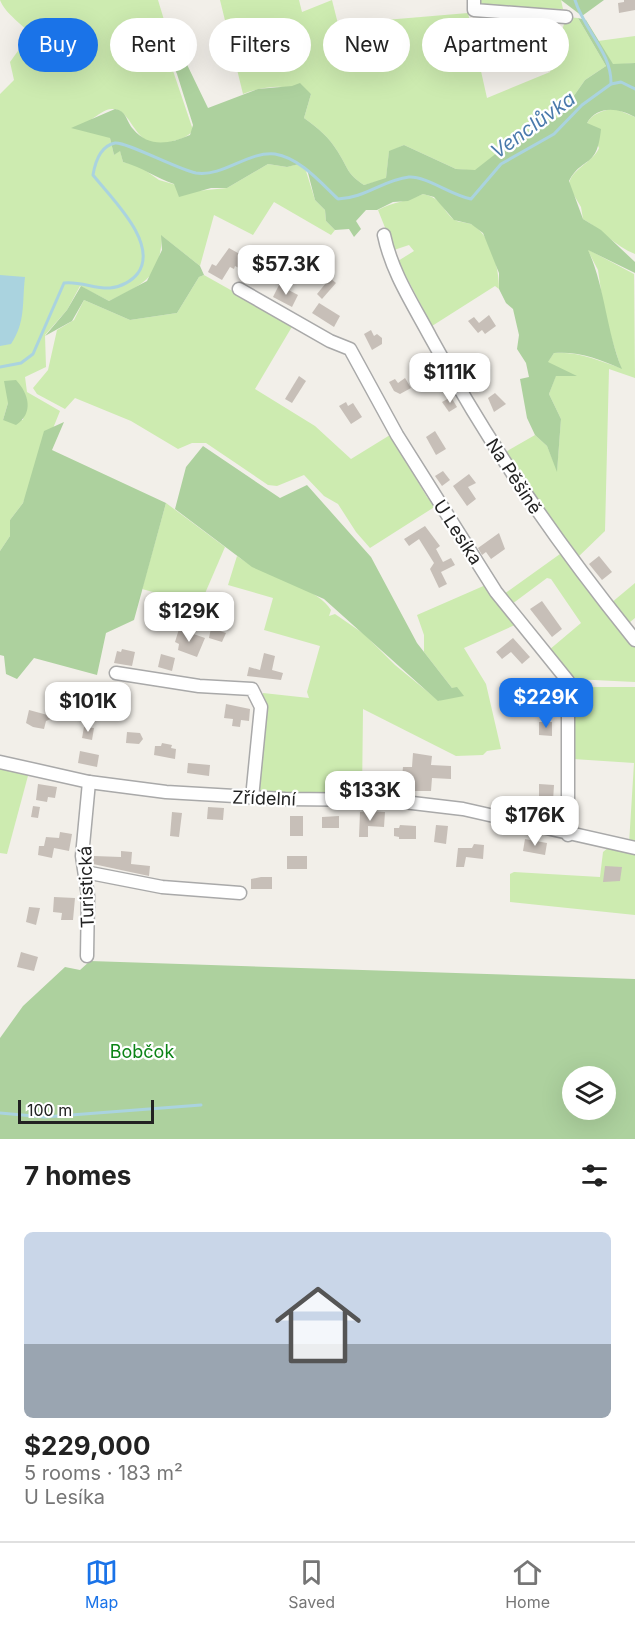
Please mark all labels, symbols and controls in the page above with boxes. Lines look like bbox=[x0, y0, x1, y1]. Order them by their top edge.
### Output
chip: Buy bbox=[18, 18, 98, 72]
chip: Rent bbox=[110, 18, 197, 72]
chip: Filters bbox=[209, 18, 311, 72]
chip: New bbox=[323, 18, 410, 72]
chip: Apartment bbox=[422, 18, 569, 72]
water label: Venclůvka bbox=[486, 86, 580, 164]
pin: $57.3K bbox=[237, 245, 335, 296]
text: $57.3K bbox=[252, 252, 320, 276]
pin: $111K bbox=[408, 353, 492, 404]
text: $111K bbox=[423, 360, 477, 384]
street label: Na Pěšině bbox=[482, 434, 546, 518]
street label: U Lesíka bbox=[429, 496, 487, 568]
pin: $129K bbox=[147, 592, 231, 643]
text: $129K bbox=[158, 599, 220, 623]
pin: $229K bbox=[504, 678, 588, 729]
pin: $101K bbox=[46, 682, 130, 733]
text: $229K bbox=[513, 685, 579, 709]
text: $101K bbox=[59, 689, 117, 713]
pin: $133K bbox=[328, 771, 412, 822]
text: $133K bbox=[339, 778, 401, 802]
street label: Zřídelní bbox=[232, 786, 297, 810]
pin: $176K bbox=[493, 796, 577, 847]
text: $176K bbox=[505, 803, 565, 827]
street label: Turistická bbox=[74, 845, 98, 929]
park label: Bobčok bbox=[110, 1041, 174, 1062]
map controls bbox=[562, 1066, 616, 1120]
button: layers bbox=[562, 1066, 616, 1120]
scale bar bbox=[18, 1097, 154, 1124]
text: 100 m bbox=[27, 1100, 72, 1120]
icon: filters bbox=[578, 1159, 611, 1192]
text: 7 homes bbox=[24, 1160, 131, 1191]
icon: home bbox=[264, 1271, 372, 1379]
text: $229,000 bbox=[24, 1430, 150, 1461]
text: 5 rooms · 183 m² bbox=[24, 1461, 183, 1485]
text: U Lesíka bbox=[24, 1485, 105, 1509]
tab: Map bbox=[85, 1556, 118, 1612]
tab: Saved bbox=[288, 1556, 335, 1612]
tab: Home bbox=[505, 1556, 550, 1612]

